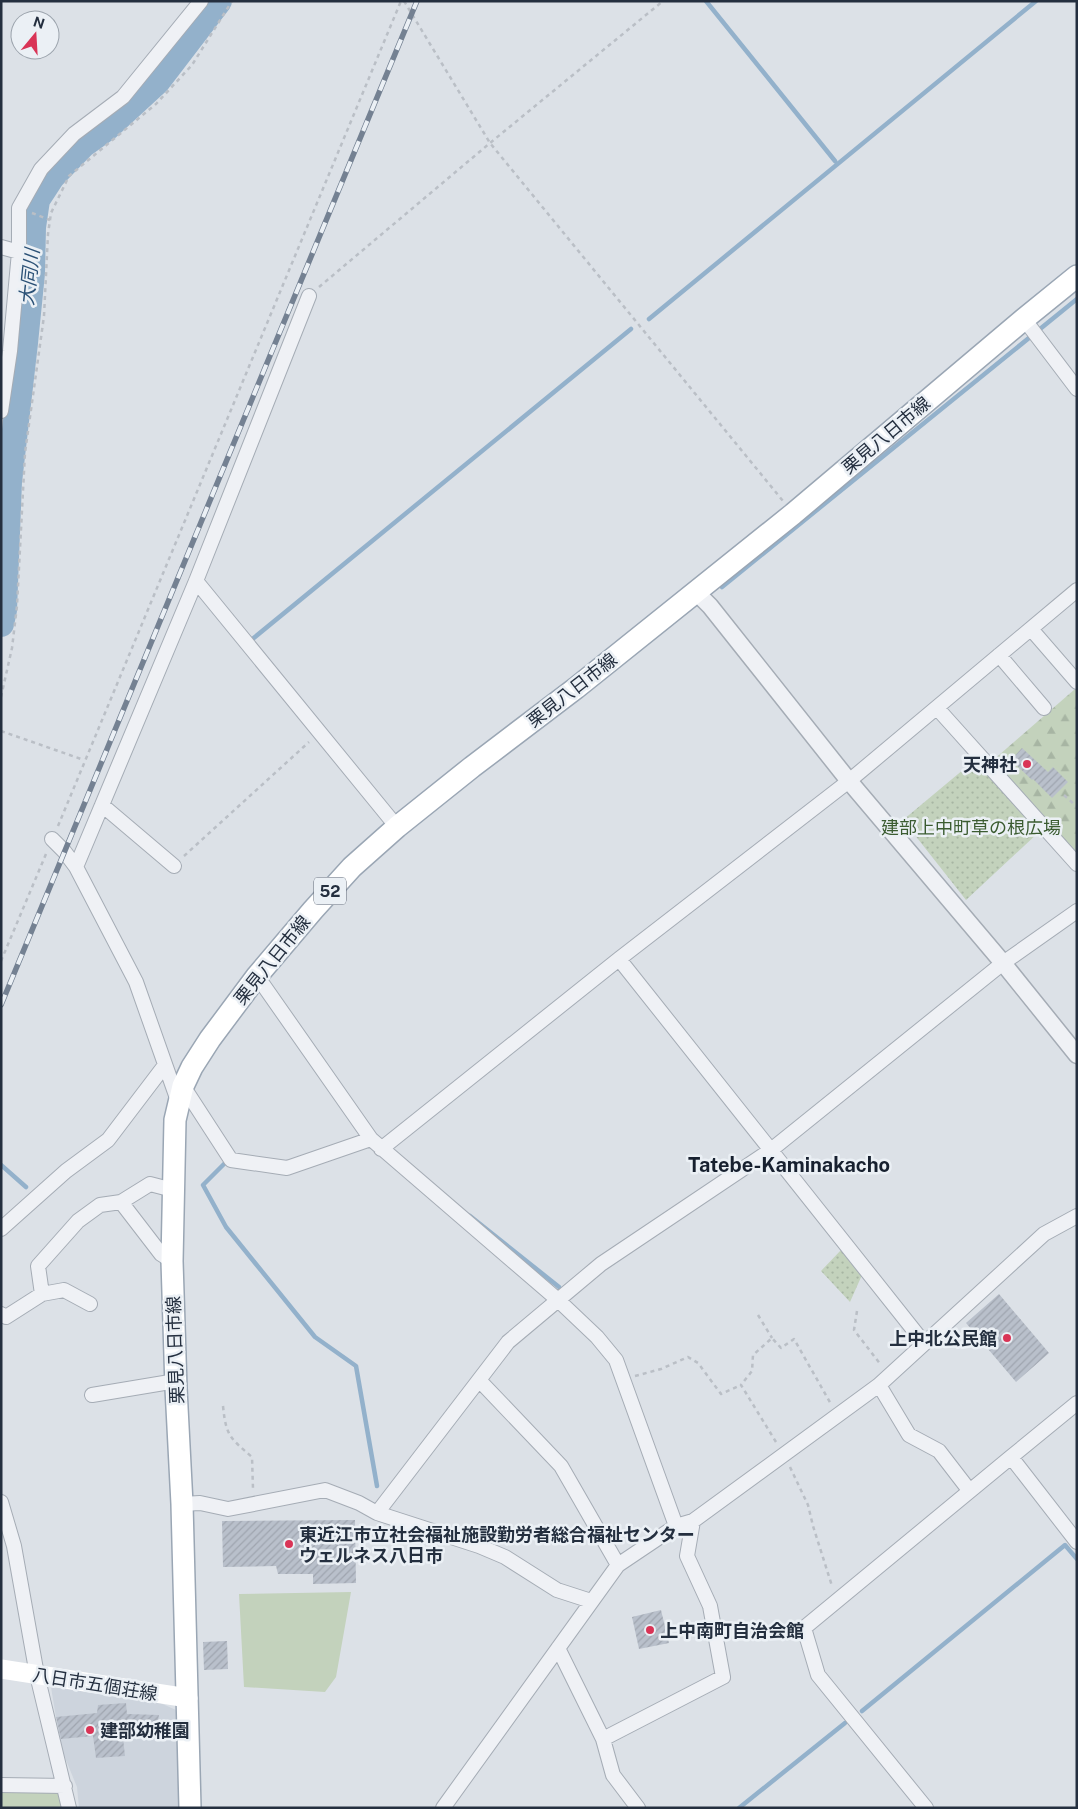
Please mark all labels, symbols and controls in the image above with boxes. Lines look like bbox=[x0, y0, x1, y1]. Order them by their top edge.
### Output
north arrow bbox=[10, 10, 60, 60]
text: N bbox=[31, 13, 47, 32]
water label: 大同川 bbox=[15, 246, 43, 307]
street label: 栗見八日市線 bbox=[838, 392, 934, 478]
street label: 栗見八日市線 bbox=[523, 648, 621, 732]
place label: 天神社 bbox=[963, 754, 1017, 775]
marker: 天神社 bbox=[1021, 758, 1033, 770]
park label: 建部上中町草の根広場 bbox=[881, 817, 1061, 838]
road number: 52 bbox=[314, 878, 346, 904]
street label: 栗見八日市線 bbox=[230, 911, 314, 1009]
district label: Tatebe-Kaminakacho bbox=[688, 1153, 890, 1177]
street label: 栗見八日市線 bbox=[163, 1296, 187, 1404]
place label: 上中北公民館 bbox=[889, 1328, 997, 1349]
marker: 上中北公民館 bbox=[1001, 1332, 1013, 1344]
place label: 東近江市立社会福祉施設勤労者総合福祉センター ウェルネス八日市 bbox=[299, 1524, 695, 1566]
marker: 東近江市立社会福祉施設勤労者総合福祉センター ウェルネス八日市 bbox=[283, 1538, 295, 1550]
place label: 上中南町自治会館 bbox=[660, 1620, 804, 1641]
marker: 上中南町自治会館 bbox=[644, 1624, 656, 1636]
street label: 八日市五個荘線 bbox=[31, 1664, 159, 1704]
place label: 建部幼稚園 bbox=[100, 1720, 190, 1741]
marker: 建部幼稚園 bbox=[84, 1724, 96, 1736]

